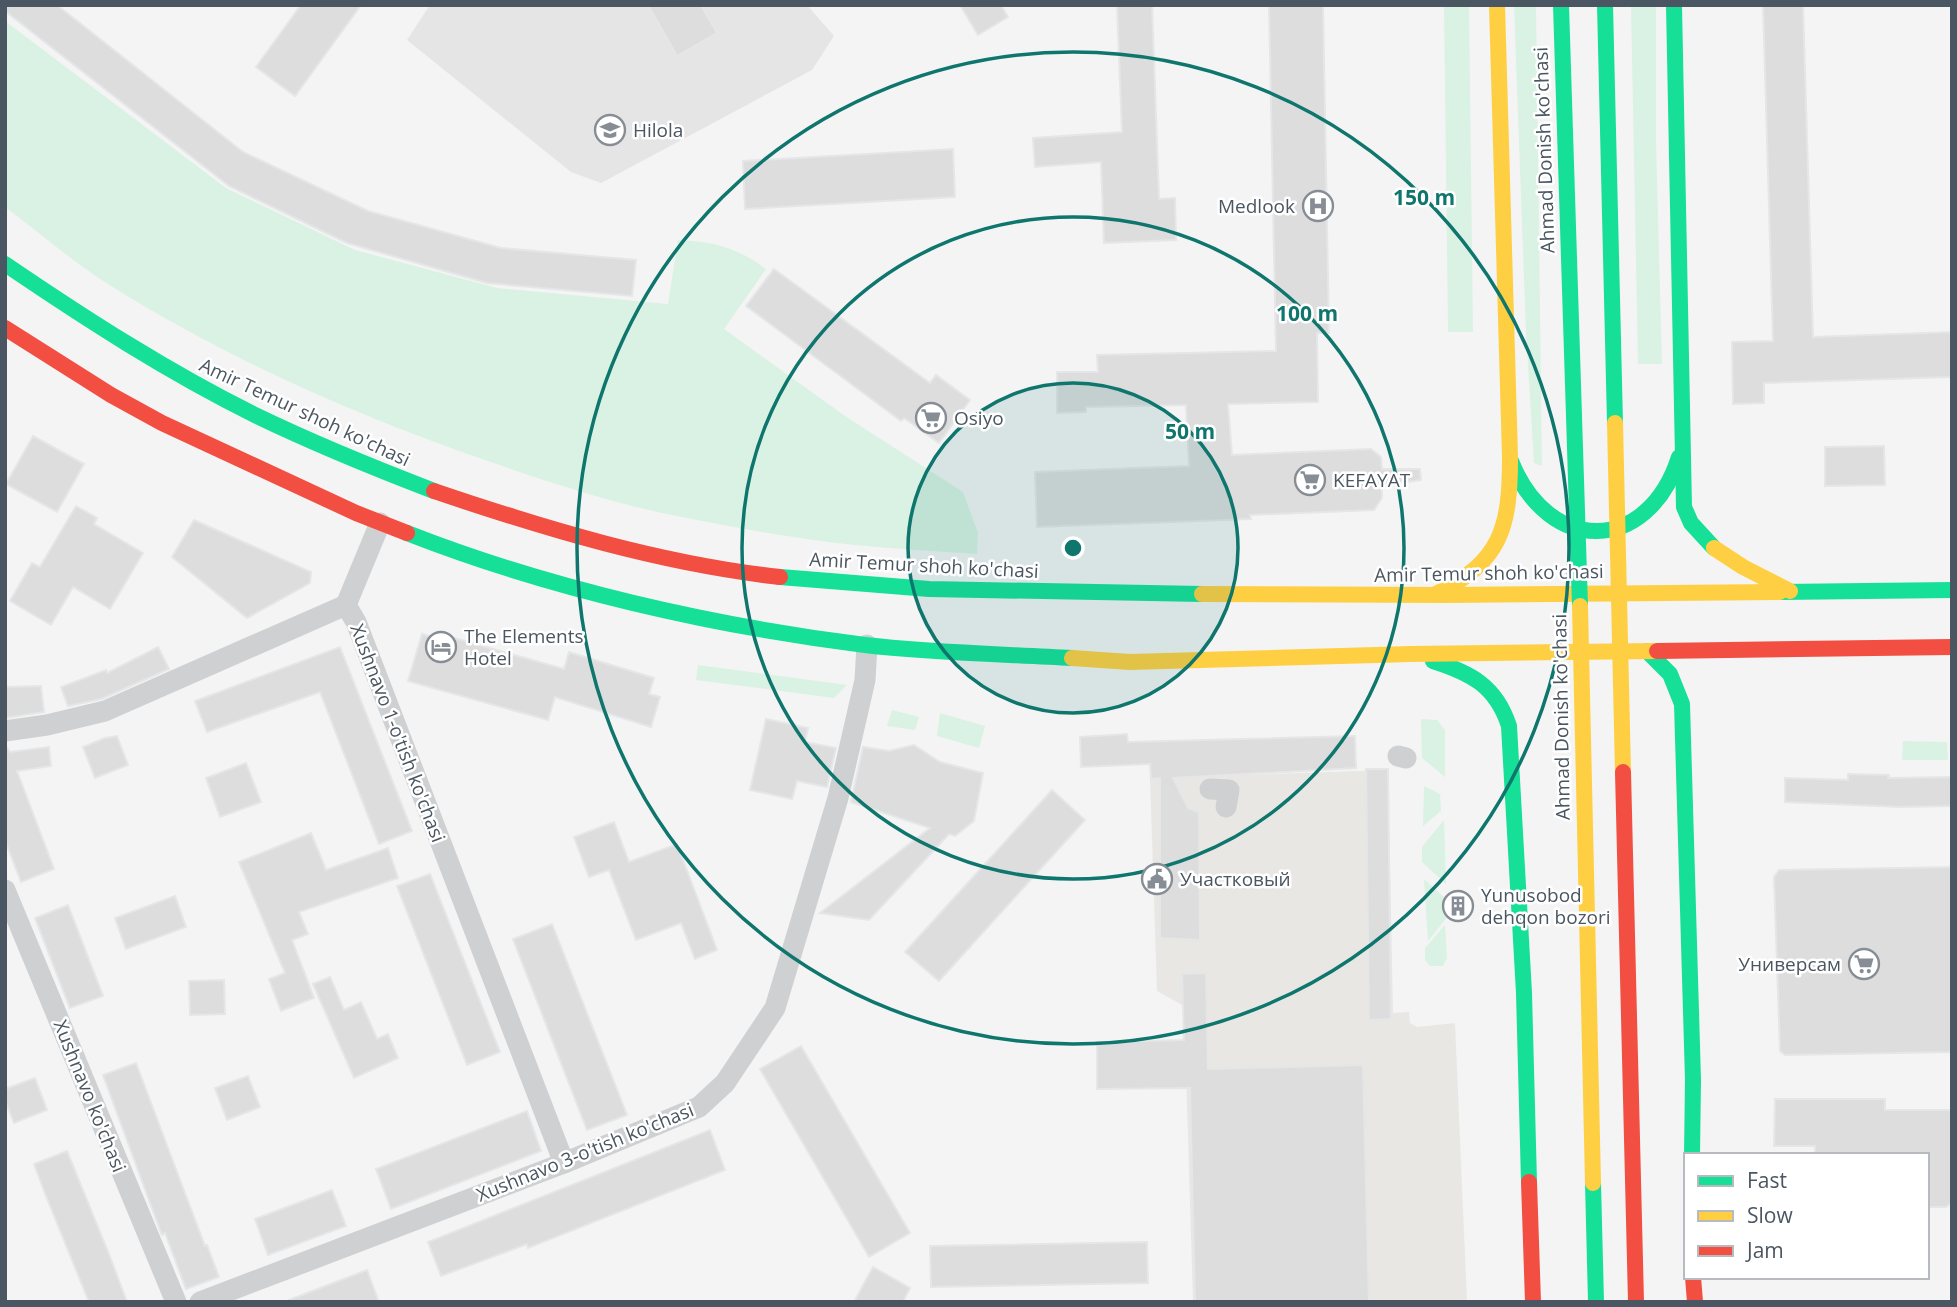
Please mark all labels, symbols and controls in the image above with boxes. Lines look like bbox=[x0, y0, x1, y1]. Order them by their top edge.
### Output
street label: Ahmad Donish ko'chasi bbox=[1527, 46, 1561, 254]
school or university icon: Hilola bbox=[593, 113, 627, 147]
place label: Hilola bbox=[633, 117, 683, 143]
text: 150 m bbox=[1393, 183, 1455, 211]
hospital icon: Medlook bbox=[1301, 189, 1335, 223]
place label: Medlook bbox=[1218, 193, 1295, 219]
text: 100 m bbox=[1276, 299, 1338, 327]
street label: Amir Temur shoh ko'chasi bbox=[195, 352, 415, 472]
supermarket icon: Osiyo bbox=[914, 401, 948, 435]
place label: Osiyo bbox=[954, 405, 1004, 431]
text: 50 m bbox=[1165, 417, 1215, 445]
supermarket icon: KEFAYAT bbox=[1293, 463, 1327, 497]
place label: KEFAYAT bbox=[1333, 467, 1411, 493]
centre of rings bbox=[1061, 536, 1085, 560]
street label: Amir Temur shoh ko'chasi bbox=[809, 546, 1039, 584]
street label: Amir Temur shoh ko'chasi bbox=[1374, 558, 1604, 588]
street label: Ahmad Donish ko'chasi bbox=[1546, 614, 1576, 820]
street label: Xushnavo 1-o'tish ko'chasi bbox=[344, 620, 452, 846]
place label: The Elements Hotel bbox=[464, 623, 583, 671]
hotel icon: The Elements Hotel bbox=[424, 630, 458, 664]
public building icon: Участковый bbox=[1140, 862, 1174, 896]
place label: Участковый bbox=[1180, 866, 1291, 892]
place label: Yunusobod dehqon bozori bbox=[1481, 882, 1611, 930]
building icon: Yunusobod dehqon bozori bbox=[1441, 889, 1475, 923]
supermarket icon: Универсам bbox=[1847, 947, 1881, 981]
place label: Универсам bbox=[1738, 951, 1841, 977]
street label: Xushnavo ko'chasi bbox=[48, 1016, 132, 1176]
street label: Xushnavo 3-o'tish ko'chasi bbox=[473, 1097, 697, 1207]
legend bbox=[1684, 1153, 1929, 1279]
text: Fast bbox=[1747, 1166, 1787, 1194]
text: Slow bbox=[1747, 1201, 1793, 1229]
text: Jam bbox=[1745, 1236, 1784, 1264]

